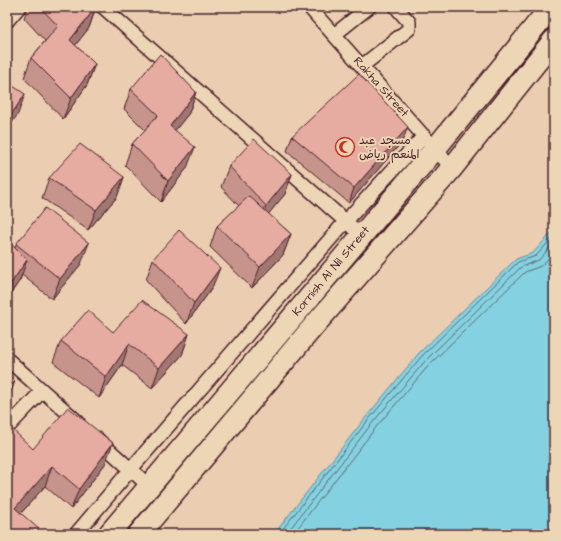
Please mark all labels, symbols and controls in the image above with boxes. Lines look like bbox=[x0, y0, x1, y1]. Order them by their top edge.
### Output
street label: Rakha Street bbox=[349, 53, 413, 121]
place label: مسجد عبد المنعم رياض bbox=[359, 132, 419, 163]
mosque icon: مسجد عبد المنعم رياض bbox=[334, 136, 356, 158]
street label: Kornish Al Nil Street bbox=[288, 222, 374, 320]

